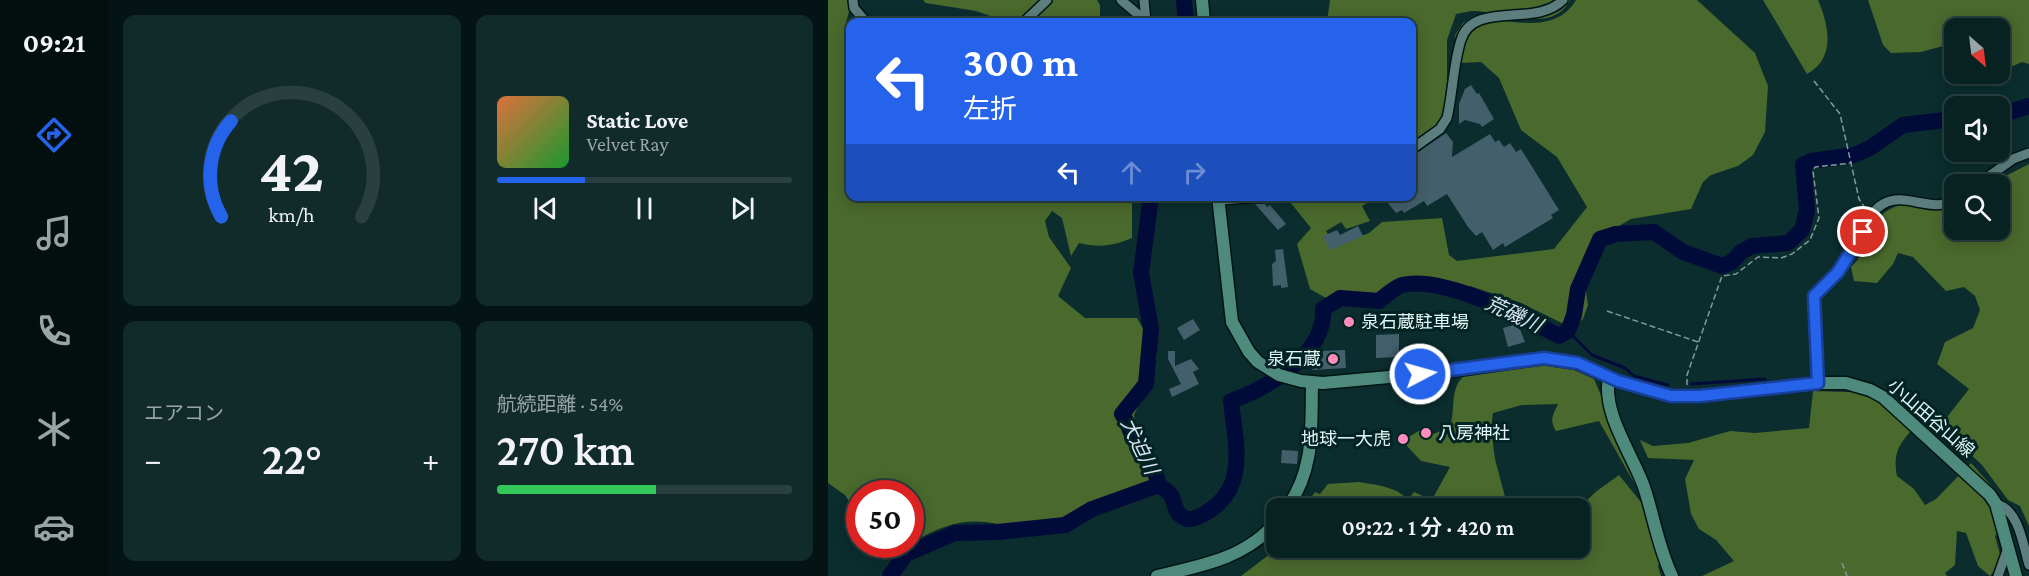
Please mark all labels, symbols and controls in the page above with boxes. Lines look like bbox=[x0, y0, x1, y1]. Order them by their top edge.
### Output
north arrow bbox=[1944, 18, 2010, 84]
map controls bbox=[1944, 18, 2010, 240]
text: 09:21 bbox=[23, 28, 85, 58]
text: 300 m bbox=[963, 38, 1078, 85]
icon: left bbox=[864, 42, 942, 120]
text: 左折 bbox=[963, 94, 1017, 124]
button: sound bbox=[1944, 96, 2010, 162]
text: Static Love bbox=[587, 108, 688, 133]
icon: directions bbox=[33, 114, 75, 156]
text: Velvet Ray bbox=[587, 133, 669, 155]
text: 42 bbox=[259, 136, 324, 205]
icon: left bbox=[1052, 156, 1085, 189]
icon: ahead bbox=[1115, 156, 1148, 189]
icon: right bbox=[1178, 156, 1211, 189]
button: search bbox=[1944, 174, 2010, 240]
icon: previous bbox=[529, 192, 562, 225]
icon: pause bbox=[628, 192, 661, 225]
icon: next bbox=[726, 192, 759, 225]
text: km/h bbox=[269, 204, 315, 228]
pin bbox=[1837, 206, 1888, 257]
icon: music bbox=[33, 212, 75, 254]
icon: arrive bbox=[1846, 215, 1879, 248]
water label: 荒磯川 bbox=[1482, 291, 1548, 337]
icon: phone bbox=[33, 310, 75, 352]
place label: 泉石蔵駐車場 bbox=[1361, 312, 1469, 332]
marker: 泉石蔵駐車場 bbox=[1342, 315, 1356, 329]
position arrow bbox=[1388, 342, 1452, 406]
place label: 泉石蔵 bbox=[1267, 349, 1321, 369]
marker: 泉石蔵 bbox=[1326, 352, 1340, 366]
street label: 小山田谷山線 bbox=[1884, 375, 1978, 461]
text: 航続距離 · 54% bbox=[497, 393, 623, 415]
text: エアコン bbox=[144, 402, 224, 424]
icon: climate bbox=[33, 408, 75, 450]
water label: 犬迫川 bbox=[1117, 414, 1164, 480]
place label: 八房神社 bbox=[1438, 423, 1510, 443]
text: 270 km bbox=[497, 425, 635, 475]
marker: 八房神社 bbox=[1419, 426, 1433, 440]
place label: 地球一大虎 bbox=[1301, 429, 1391, 449]
marker: 地球一大虎 bbox=[1396, 432, 1410, 446]
text: 22° bbox=[262, 434, 322, 484]
text: − bbox=[144, 441, 161, 478]
text: + bbox=[422, 441, 440, 478]
speed limit sign: 50 bbox=[846, 480, 924, 558]
icon: car bbox=[33, 506, 75, 548]
text: 09:22 · 1 分 · 420 m bbox=[1342, 515, 1514, 540]

